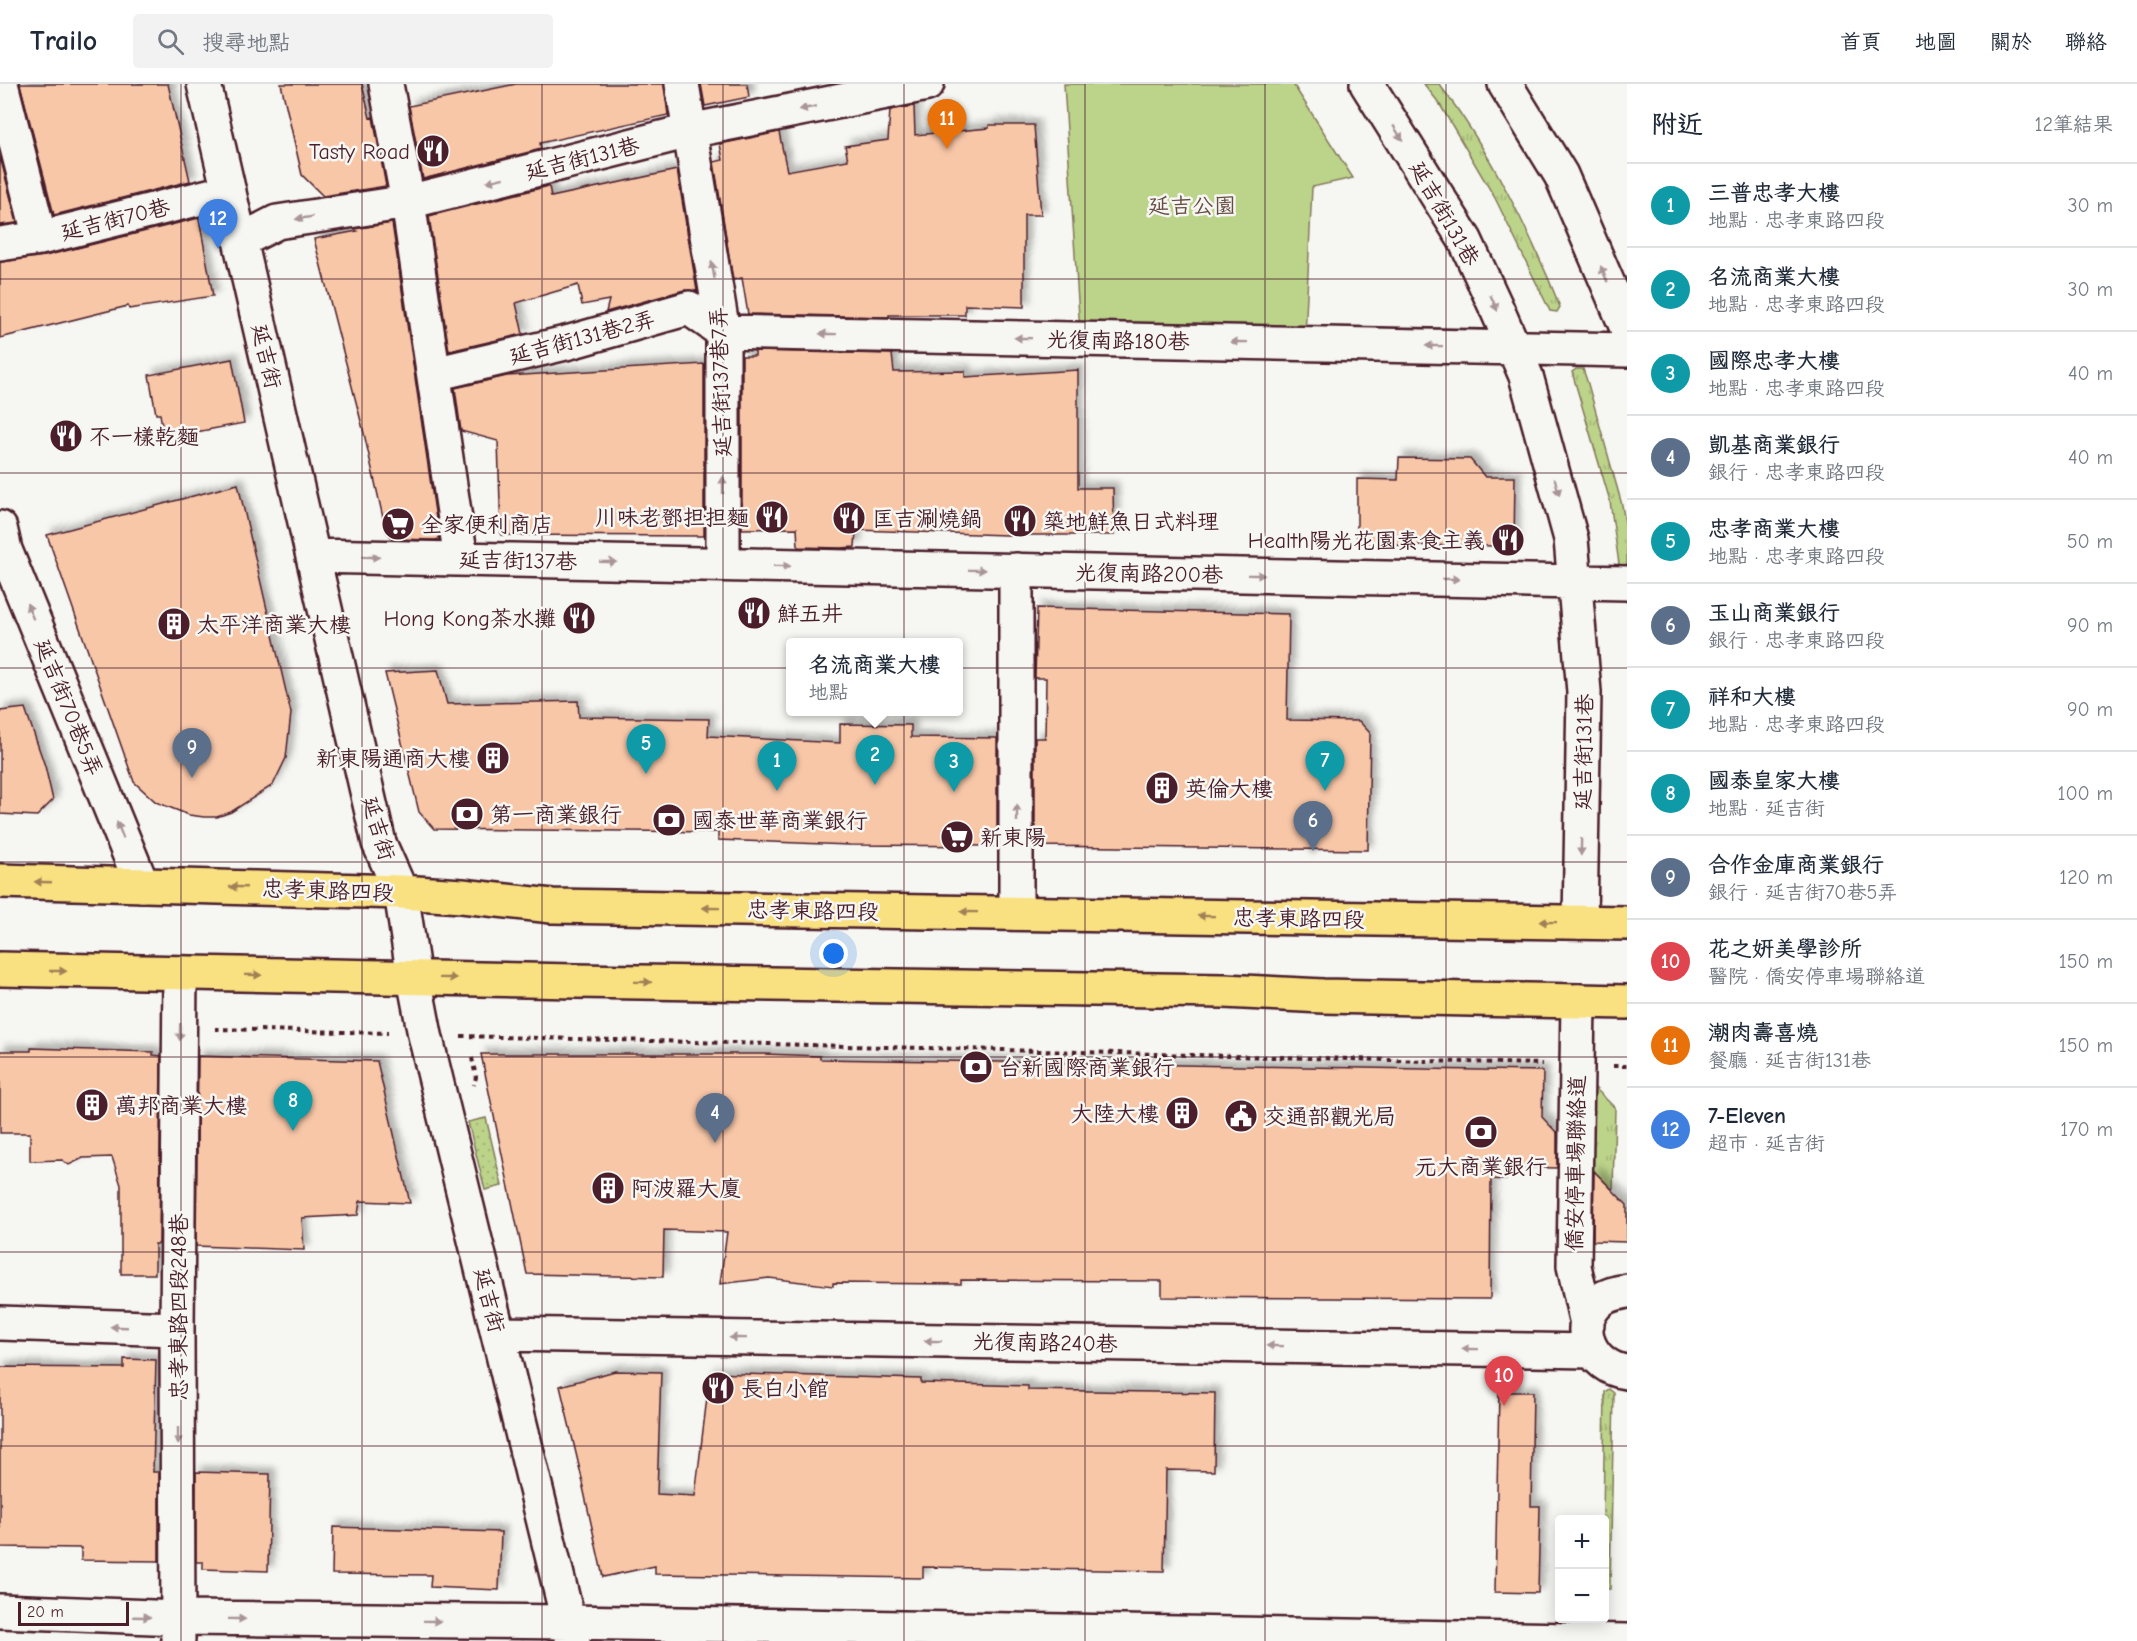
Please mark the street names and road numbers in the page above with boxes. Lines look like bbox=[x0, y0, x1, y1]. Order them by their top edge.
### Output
street label: 延吉街131巷 bbox=[523, 132, 642, 186]
street label: 延吉街131巷 bbox=[1404, 157, 1485, 270]
street label: 延吉街70巷 bbox=[58, 194, 173, 246]
street label: 延吉街131巷2弄 bbox=[506, 306, 658, 370]
street label: 延吉街137巷7弄 bbox=[705, 306, 737, 458]
street label: 延吉街 bbox=[246, 321, 286, 391]
street label: 光復南路180巷 bbox=[1046, 327, 1190, 355]
street label: 延吉街137巷 bbox=[459, 547, 577, 575]
street label: 光復南路200巷 bbox=[1075, 560, 1223, 588]
street label: 延吉街70巷5弄 bbox=[29, 635, 107, 780]
street label: 延吉街131巷 bbox=[1570, 694, 1598, 811]
street label: 延吉街 bbox=[356, 793, 400, 864]
street label: 忠孝東路四段 bbox=[262, 876, 394, 906]
street label: 忠孝東路四段 bbox=[747, 897, 879, 925]
street label: 忠孝東路四段 bbox=[1233, 905, 1365, 933]
street label: 僑安停車場聯絡道 bbox=[1561, 1075, 1591, 1251]
street label: 忠孝東路四段248巷 bbox=[166, 1213, 192, 1401]
street label: 延吉街 bbox=[468, 1265, 510, 1335]
street label: 光復南路240巷 bbox=[972, 1329, 1118, 1357]

